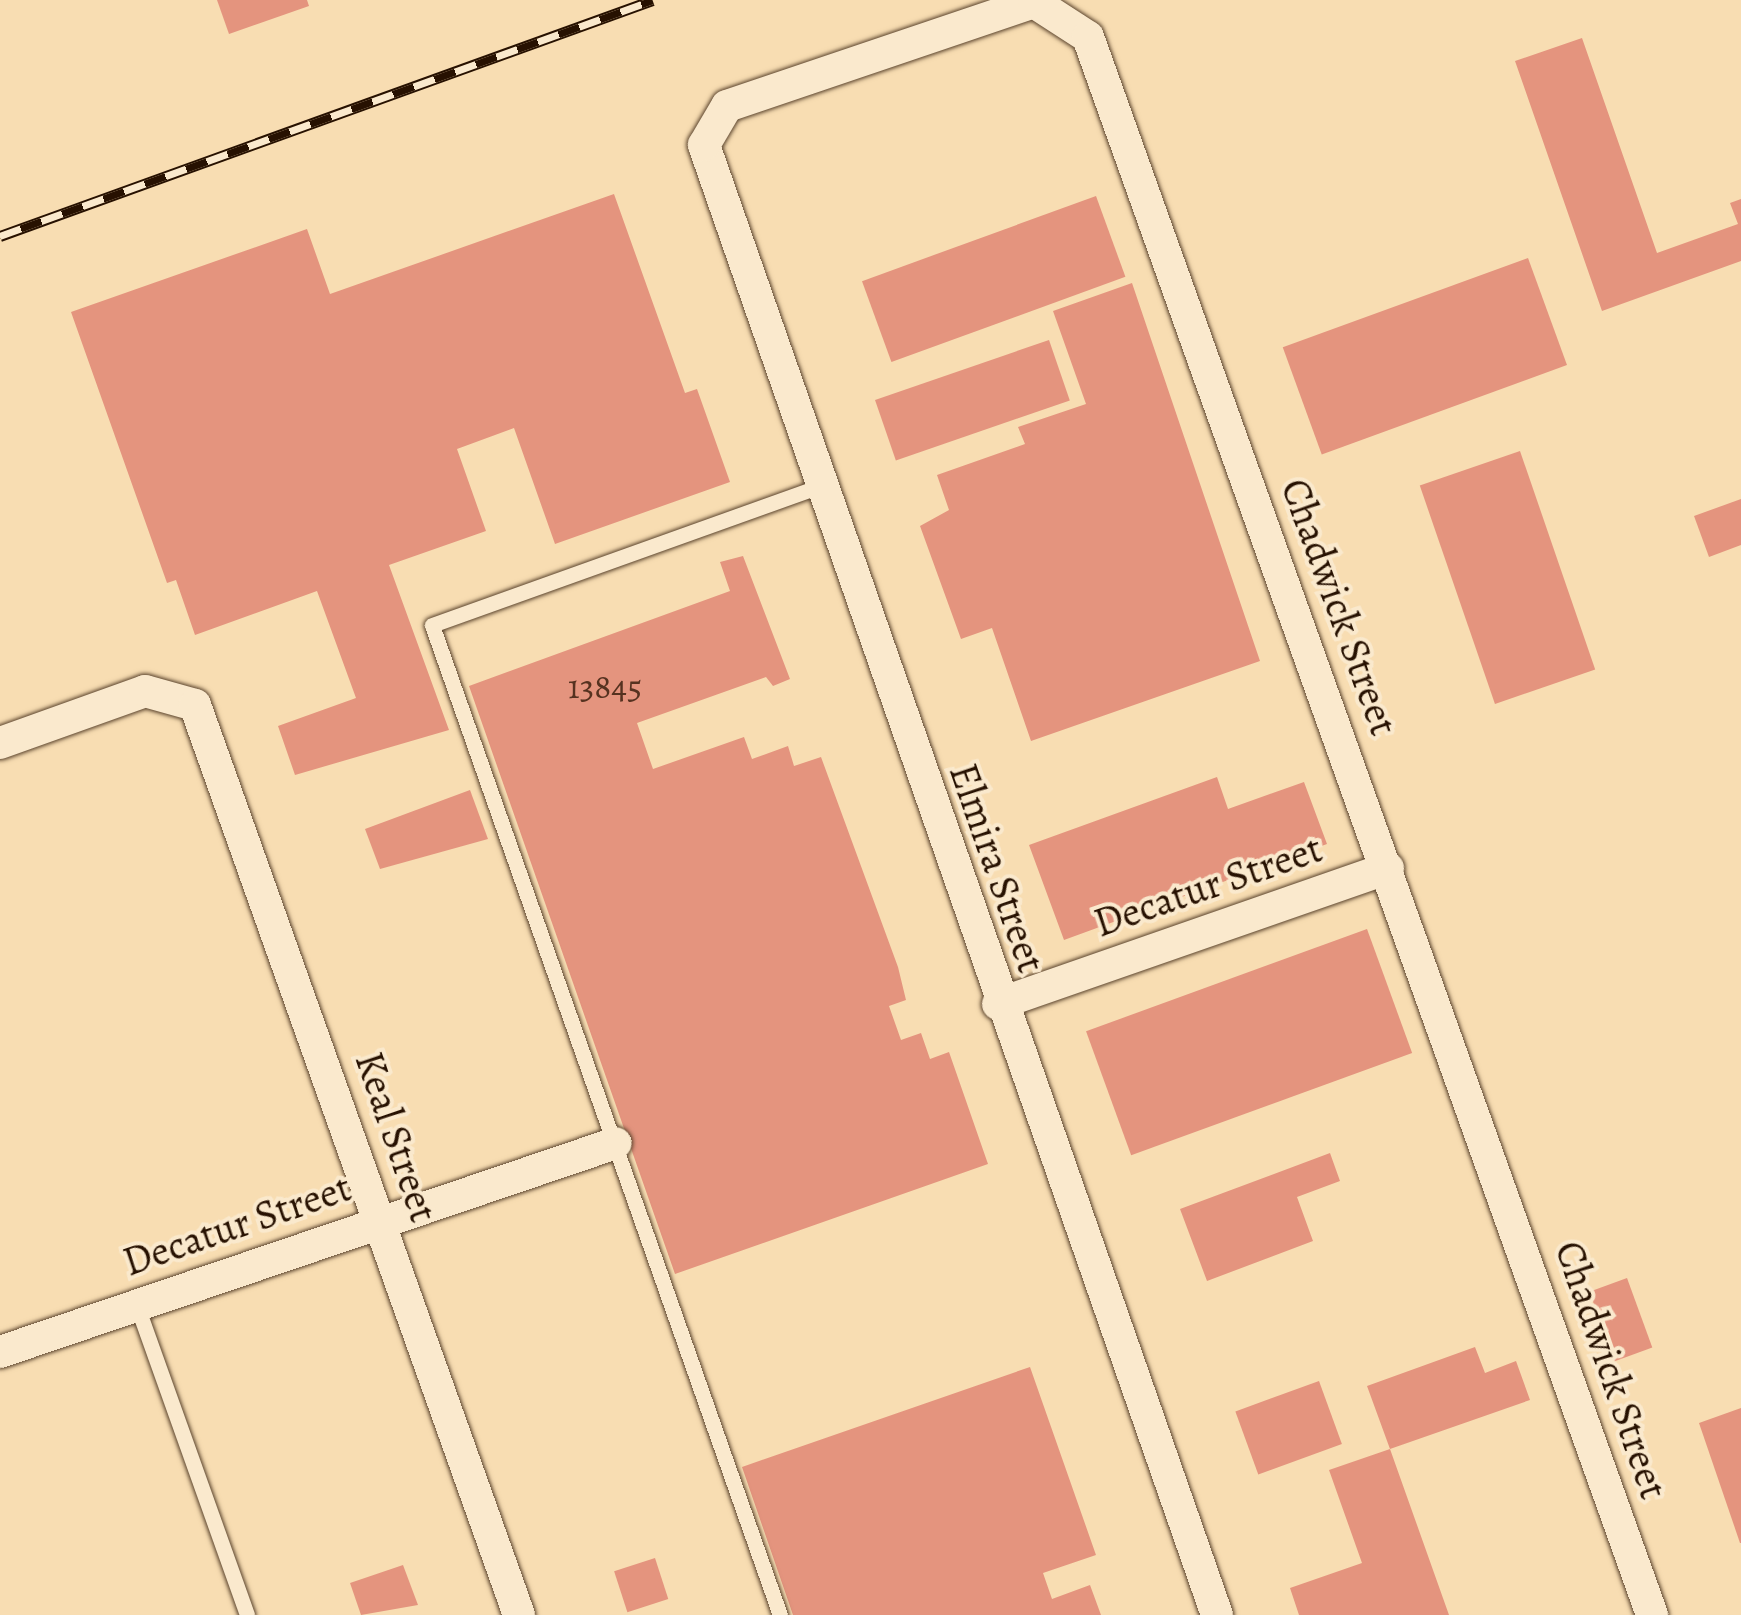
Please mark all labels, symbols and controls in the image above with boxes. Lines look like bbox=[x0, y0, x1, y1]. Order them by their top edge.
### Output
street label: Chadwick Street bbox=[1270, 472, 1408, 742]
house number: 13845 bbox=[568, 665, 642, 707]
street label: Elmira Street bbox=[939, 757, 1055, 979]
street label: Decatur Street bbox=[1088, 825, 1328, 947]
street label: Keal Street bbox=[345, 1046, 447, 1228]
street label: Decatur Street bbox=[117, 1164, 357, 1286]
street label: Chadwick Street bbox=[1544, 1235, 1678, 1505]

